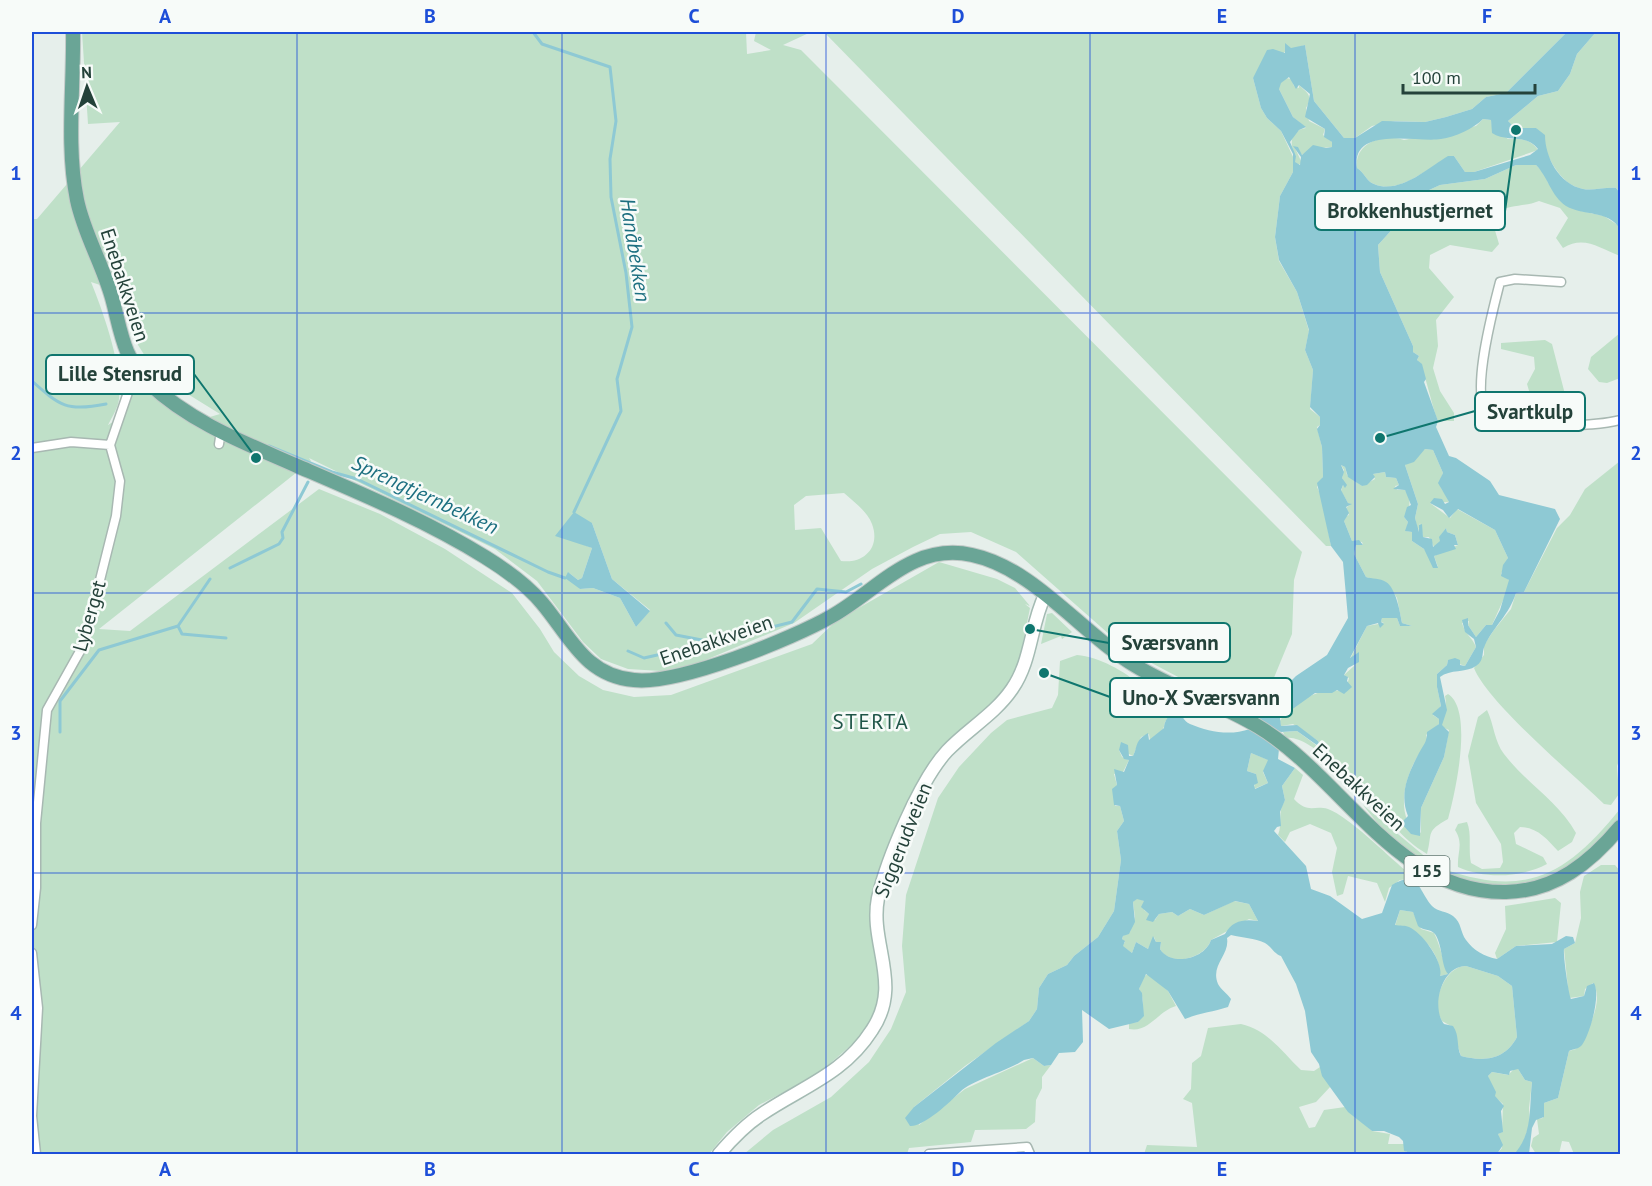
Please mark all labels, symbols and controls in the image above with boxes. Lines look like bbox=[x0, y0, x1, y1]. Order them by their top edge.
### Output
text: A bbox=[159, 3, 172, 29]
text: B bbox=[424, 3, 436, 29]
text: C bbox=[688, 3, 700, 29]
text: D bbox=[952, 3, 965, 29]
text: E bbox=[1217, 3, 1227, 29]
text: F bbox=[1482, 3, 1492, 29]
north arrow bbox=[57, 57, 117, 117]
scale bar bbox=[1403, 57, 1535, 95]
text: N bbox=[81, 62, 92, 82]
text: 100 m bbox=[1412, 66, 1461, 89]
text: 1 bbox=[10, 160, 22, 186]
text: 1 bbox=[1630, 160, 1642, 186]
callout: Brokkenhustjernet bbox=[1315, 191, 1505, 230]
water label: Hanåbekken bbox=[614, 196, 657, 304]
text: Brokkenhustjernet bbox=[1327, 197, 1493, 224]
street label: Enebakkveien bbox=[94, 225, 156, 345]
callout: Lille Stensrud bbox=[46, 355, 194, 394]
text: Lille Stensrud bbox=[58, 360, 182, 387]
callout: Svartkulp bbox=[1475, 392, 1585, 431]
text: Svartkulp bbox=[1487, 398, 1573, 425]
text: 2 bbox=[10, 440, 22, 466]
text: 2 bbox=[1630, 440, 1642, 466]
water label: Sprengtjernbekken bbox=[348, 449, 503, 540]
street label: Lyberget bbox=[66, 577, 112, 655]
street label: Enebakkveien bbox=[656, 609, 776, 671]
callout: Sværsvann bbox=[1109, 623, 1230, 662]
text: Sværsvann bbox=[1121, 629, 1219, 656]
callout: Uno-X Sværsvann bbox=[1110, 678, 1292, 717]
text: Uno-X Sværsvann bbox=[1122, 684, 1280, 711]
district label: STERTA bbox=[833, 708, 909, 735]
text: 3 bbox=[10, 720, 22, 746]
text: 3 bbox=[1630, 720, 1642, 746]
street label: Enebakkveien bbox=[1307, 737, 1411, 837]
street label: Siggerudveien bbox=[868, 779, 938, 901]
road number: 155 bbox=[1404, 856, 1450, 886]
text: 4 bbox=[10, 1000, 22, 1026]
text: 4 bbox=[1630, 1000, 1642, 1026]
text: A bbox=[159, 1156, 172, 1182]
text: B bbox=[424, 1156, 436, 1182]
text: C bbox=[688, 1156, 700, 1182]
text: D bbox=[952, 1156, 965, 1182]
text: E bbox=[1217, 1156, 1227, 1182]
text: F bbox=[1482, 1156, 1492, 1182]

